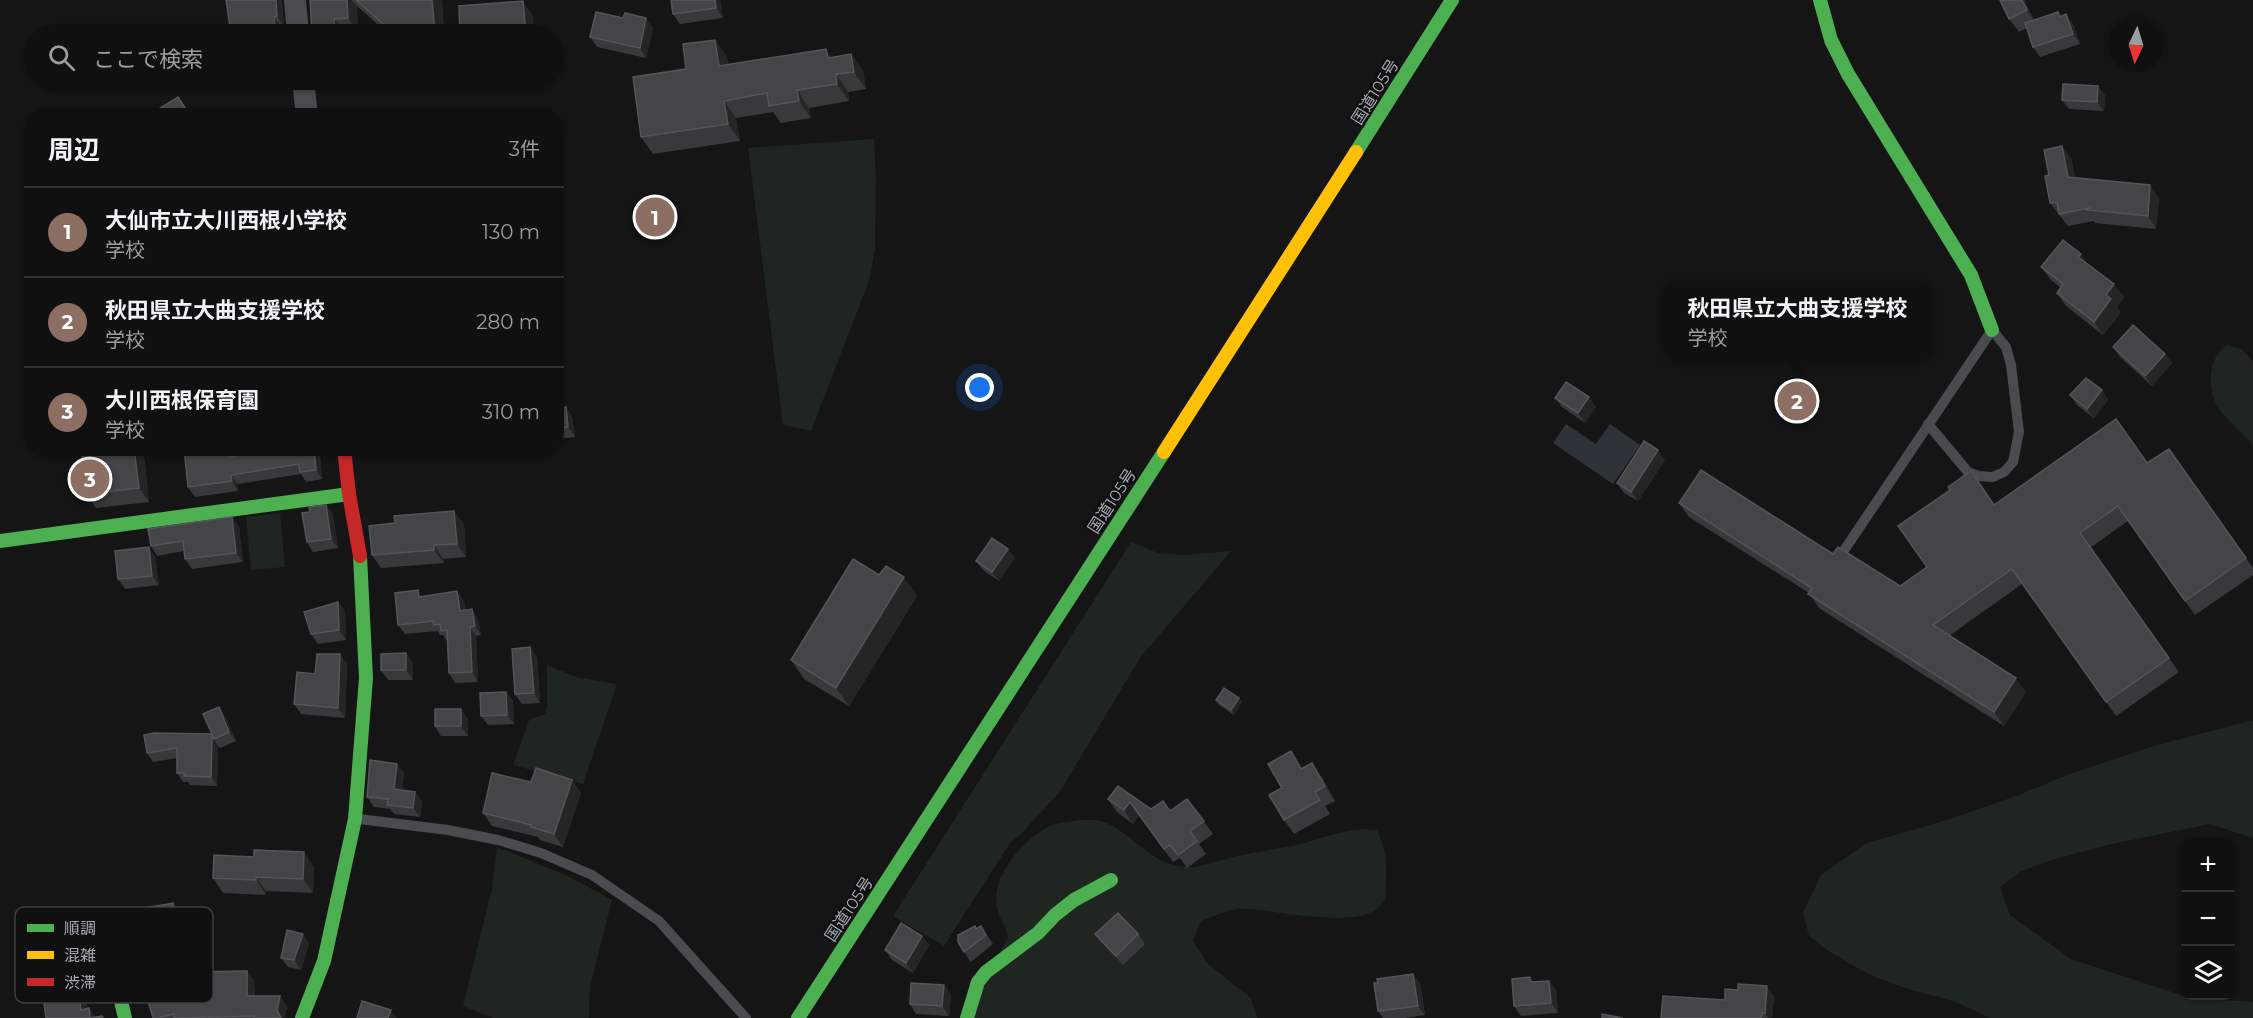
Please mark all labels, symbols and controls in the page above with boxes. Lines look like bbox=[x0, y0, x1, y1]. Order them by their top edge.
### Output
north arrow bbox=[2109, 18, 2163, 72]
search box bbox=[24, 24, 564, 90]
icon: search bbox=[45, 41, 78, 74]
text: ここで検索 bbox=[93, 46, 203, 73]
street label: 国道105号 bbox=[1347, 56, 1403, 128]
text: 周辺 bbox=[48, 134, 100, 166]
text: 3件 bbox=[509, 137, 540, 161]
pin: 1 bbox=[636, 194, 674, 240]
text: 大仙市立大川西根小学校 bbox=[105, 207, 347, 234]
text: 1 bbox=[64, 220, 71, 244]
text: 130 m bbox=[482, 220, 540, 244]
text: 学校 bbox=[105, 238, 145, 262]
popup bbox=[1664, 281, 1931, 359]
text: 秋田県立大曲支援学校 bbox=[1687, 295, 1908, 322]
text: 秋田県立大曲支援学校 bbox=[105, 297, 325, 324]
text: 2 bbox=[62, 310, 73, 334]
text: 280 m bbox=[476, 310, 540, 334]
text: 学校 bbox=[1687, 326, 1727, 350]
text: 学校 bbox=[105, 328, 145, 352]
your location bbox=[965, 373, 994, 402]
pin: 2 bbox=[1778, 378, 1816, 424]
text: 大川西根保育園 bbox=[105, 387, 259, 414]
text: 3 bbox=[62, 400, 73, 424]
text: 310 m bbox=[482, 400, 540, 424]
text: 学校 bbox=[105, 418, 145, 442]
pin: 3 bbox=[70, 456, 110, 502]
street label: 国道105号 bbox=[1084, 465, 1140, 537]
map controls bbox=[2181, 838, 2235, 1000]
button: + bbox=[2181, 838, 2235, 892]
street label: 国道105号 bbox=[821, 873, 877, 945]
button: − bbox=[2181, 892, 2235, 946]
legend bbox=[15, 907, 213, 1003]
text: 順調 bbox=[64, 919, 96, 938]
text: 混雑 bbox=[64, 946, 96, 965]
button: layers bbox=[2181, 946, 2235, 1000]
text: 渋滞 bbox=[64, 973, 96, 992]

